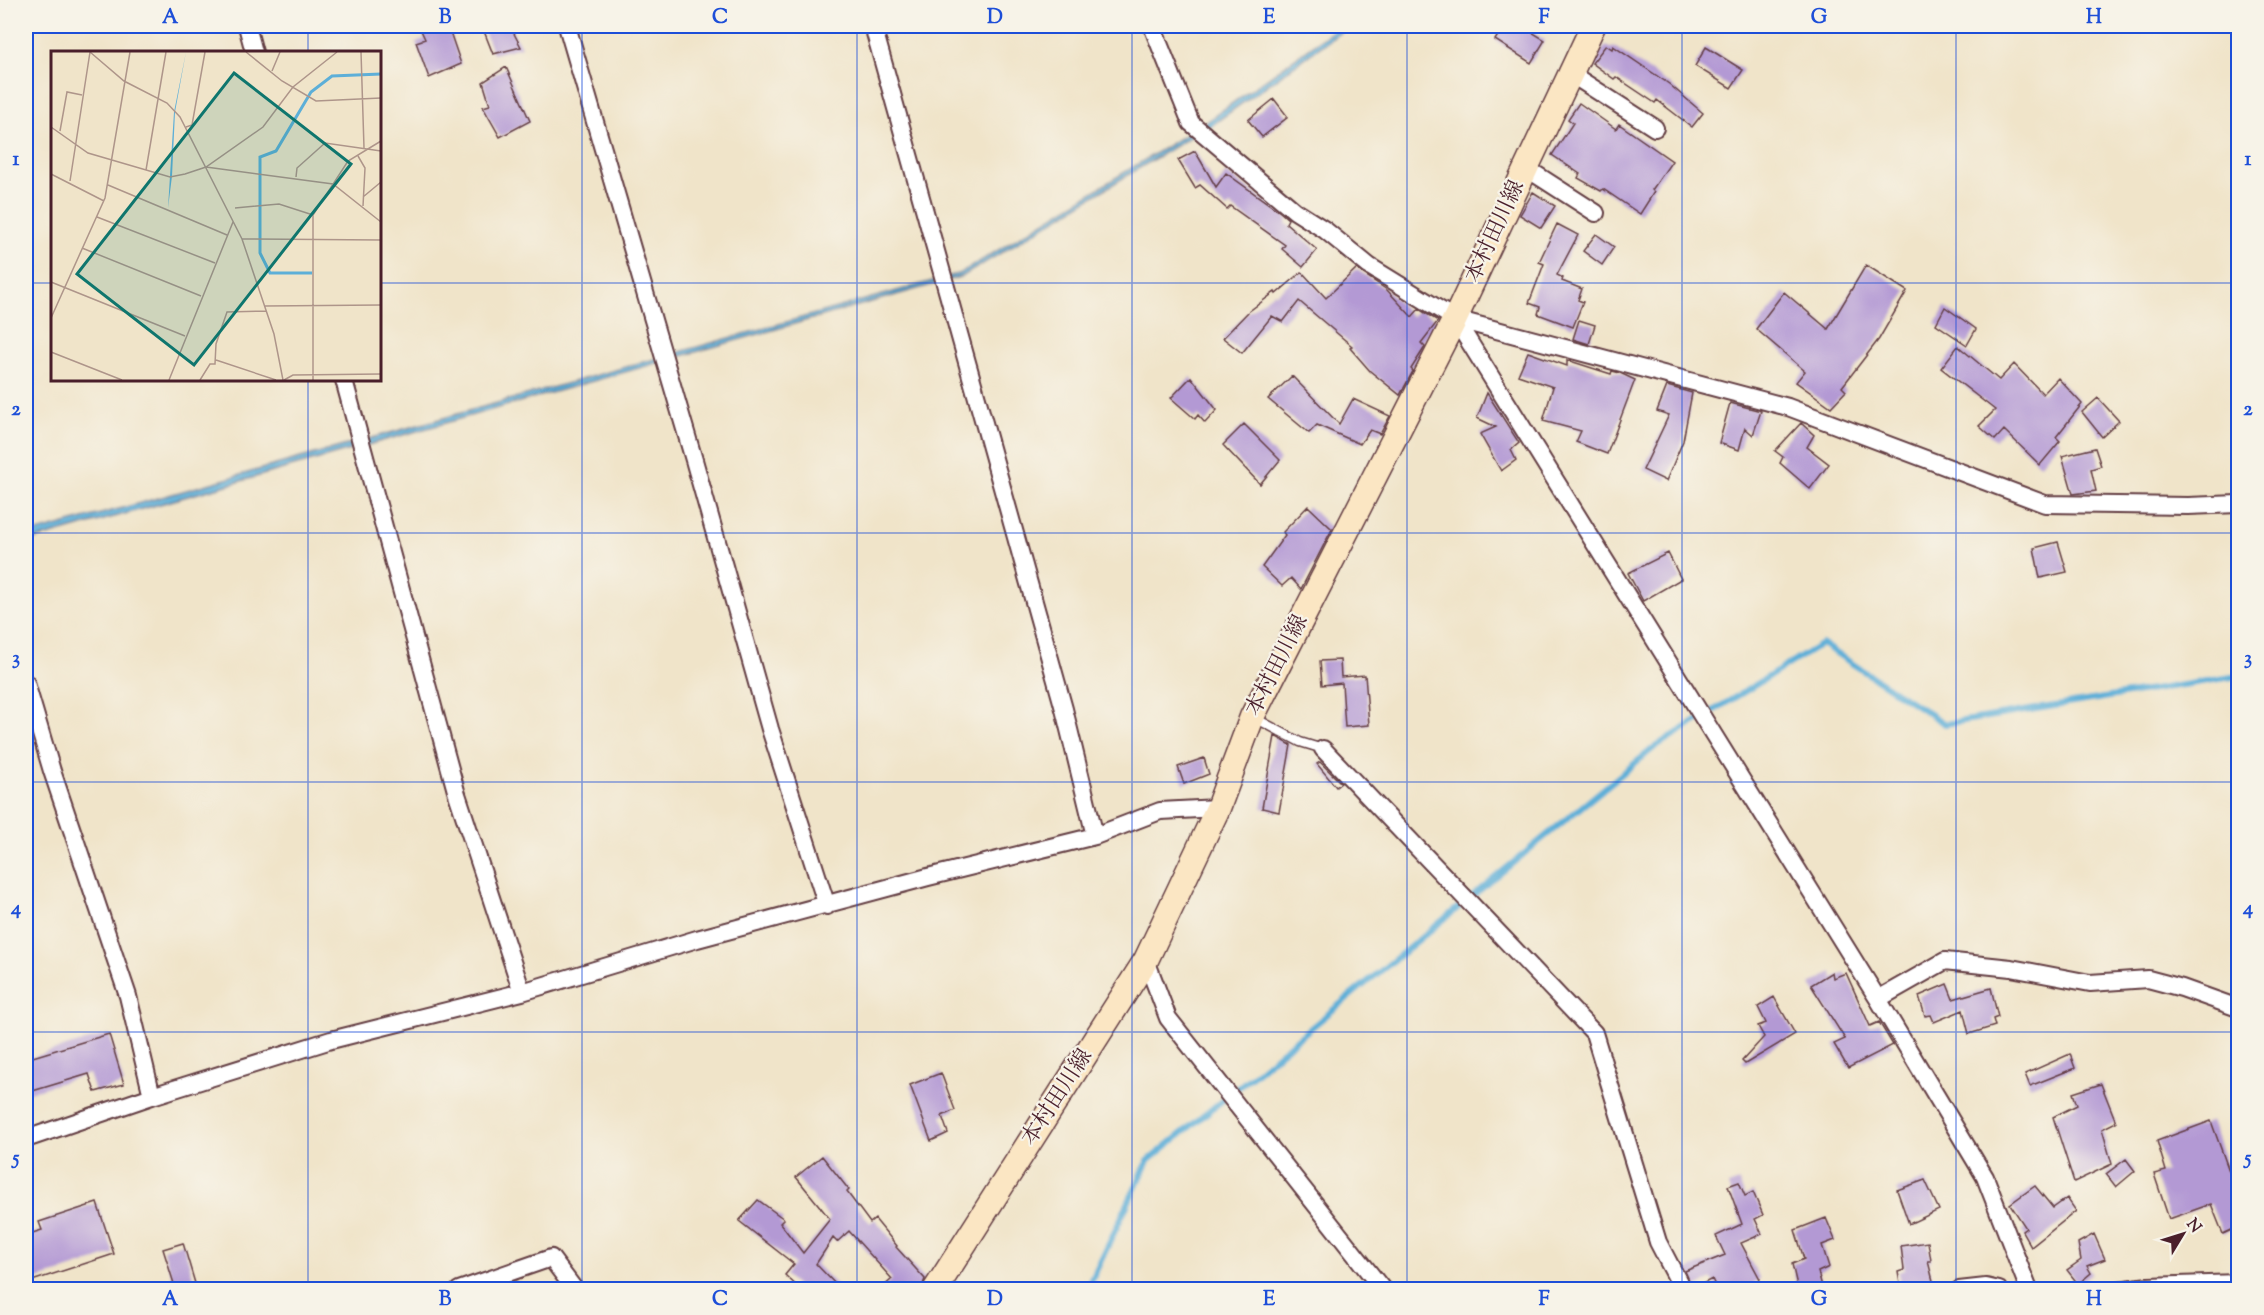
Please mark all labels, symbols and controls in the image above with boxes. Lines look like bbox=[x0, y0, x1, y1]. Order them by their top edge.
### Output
text: A bbox=[162, 4, 179, 33]
text: B bbox=[439, 4, 452, 33]
text: C bbox=[712, 4, 728, 33]
text: D bbox=[987, 4, 1003, 33]
text: E bbox=[1263, 4, 1276, 33]
text: F bbox=[1538, 4, 1550, 33]
text: G bbox=[1811, 4, 1828, 33]
text: H bbox=[2086, 4, 2102, 33]
inset map bbox=[51, 51, 381, 381]
text: 1 bbox=[13, 146, 20, 175]
text: 1 bbox=[2245, 146, 2252, 175]
street label: 本村田川線 bbox=[1458, 175, 1534, 289]
text: 2 bbox=[11, 396, 21, 425]
text: 2 bbox=[2243, 396, 2253, 425]
street label: 本村田川線 bbox=[1239, 610, 1317, 722]
text: 3 bbox=[12, 645, 20, 674]
text: 3 bbox=[2244, 645, 2252, 674]
text: 4 bbox=[10, 895, 21, 924]
text: 4 bbox=[2242, 895, 2253, 924]
street label: 本村田川線 bbox=[1015, 1043, 1101, 1153]
text: 5 bbox=[11, 1145, 20, 1174]
text: 5 bbox=[2243, 1145, 2252, 1174]
north arrow bbox=[2153, 1204, 2213, 1264]
text: N bbox=[2180, 1214, 2206, 1239]
text: A bbox=[162, 1286, 179, 1315]
text: B bbox=[439, 1286, 452, 1315]
text: C bbox=[712, 1286, 728, 1315]
text: D bbox=[987, 1286, 1003, 1315]
text: E bbox=[1263, 1286, 1276, 1315]
text: F bbox=[1538, 1286, 1550, 1315]
text: G bbox=[1811, 1286, 1828, 1315]
text: H bbox=[2086, 1286, 2102, 1315]

